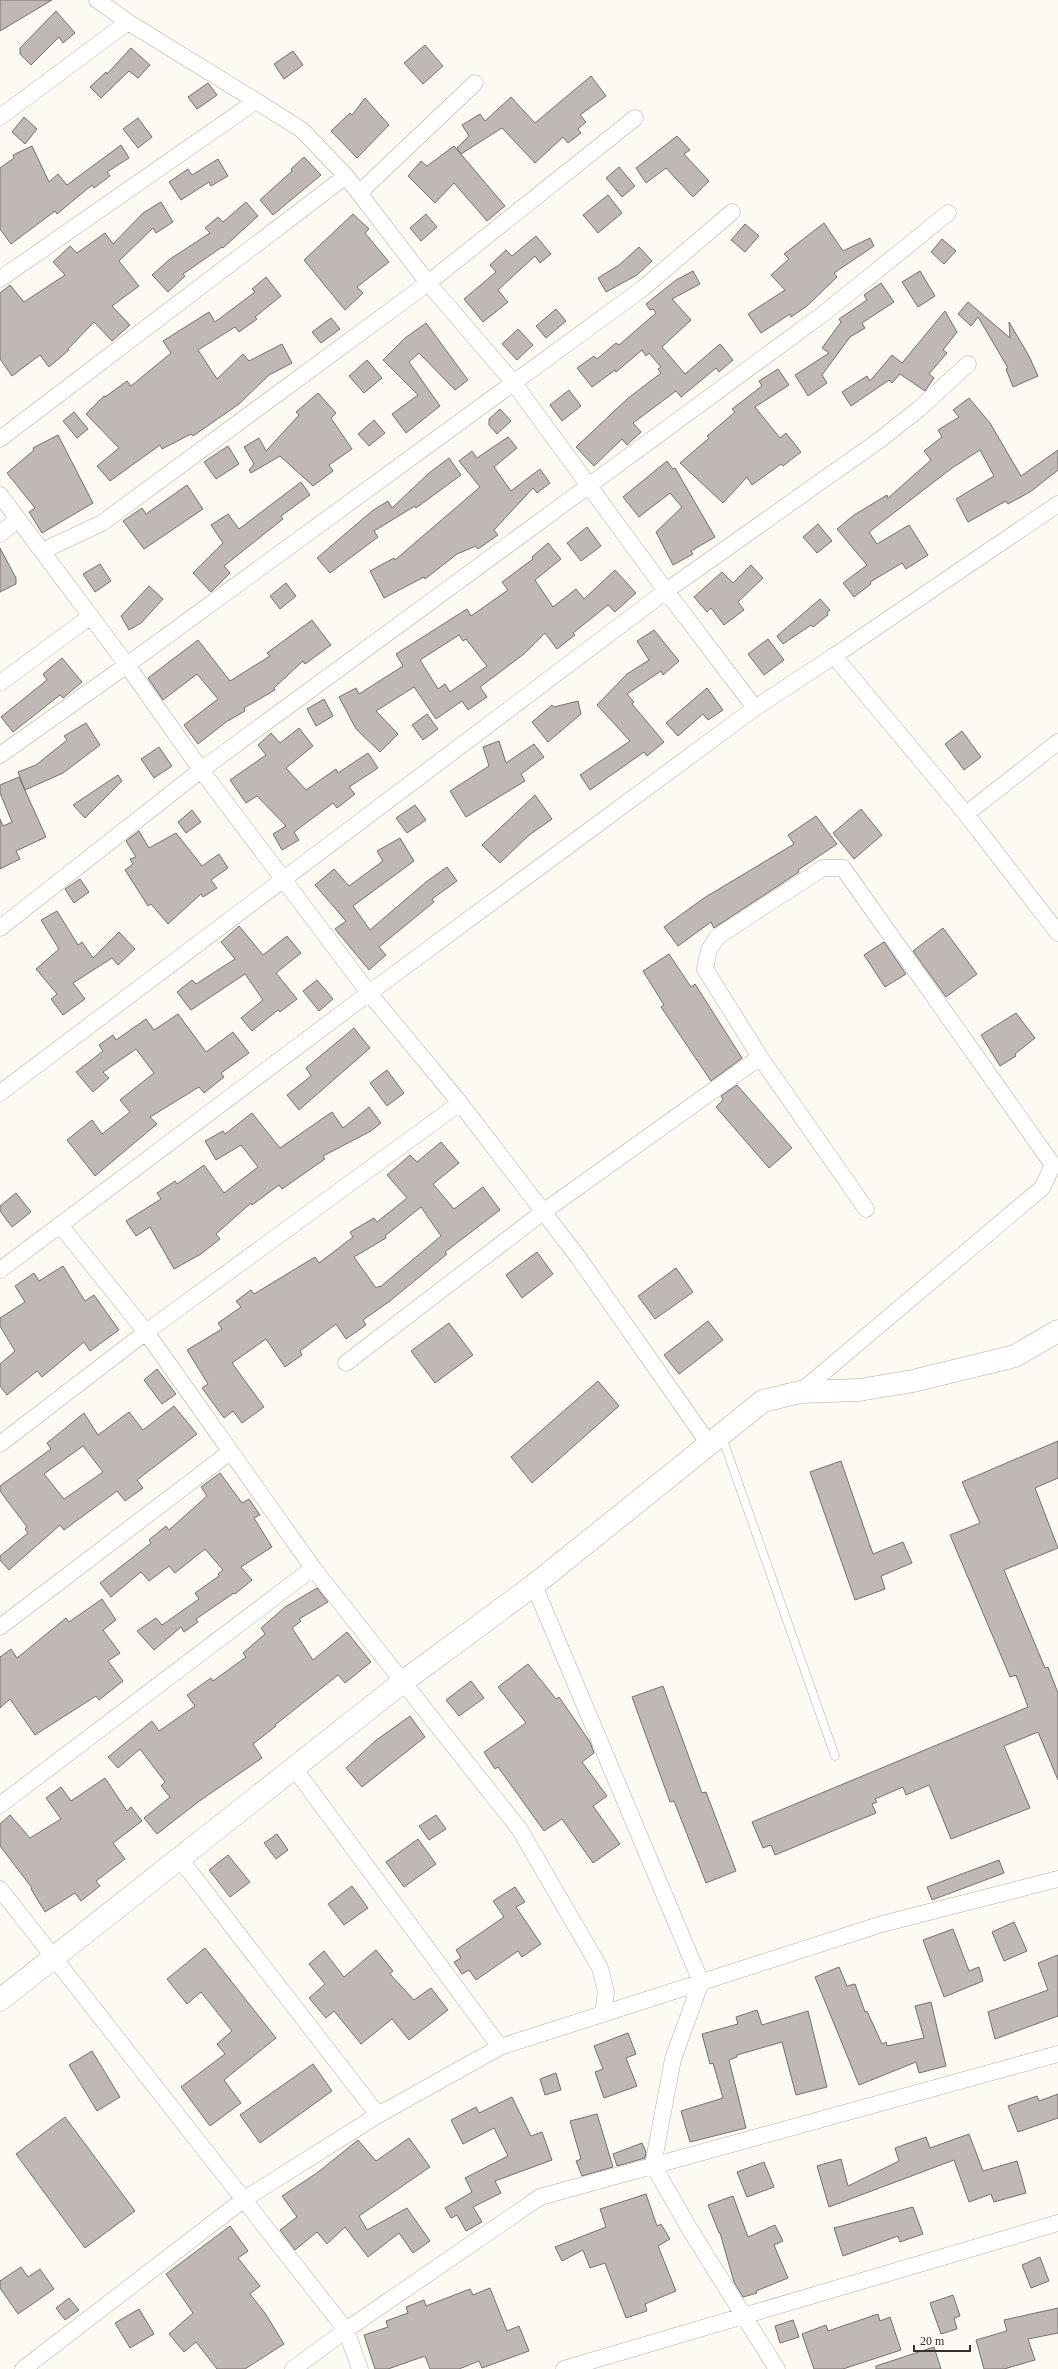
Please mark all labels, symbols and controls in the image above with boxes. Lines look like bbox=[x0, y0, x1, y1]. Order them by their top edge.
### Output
scale bar bbox=[914, 2327, 970, 2353]
text: 20 m bbox=[920, 2334, 945, 2348]

